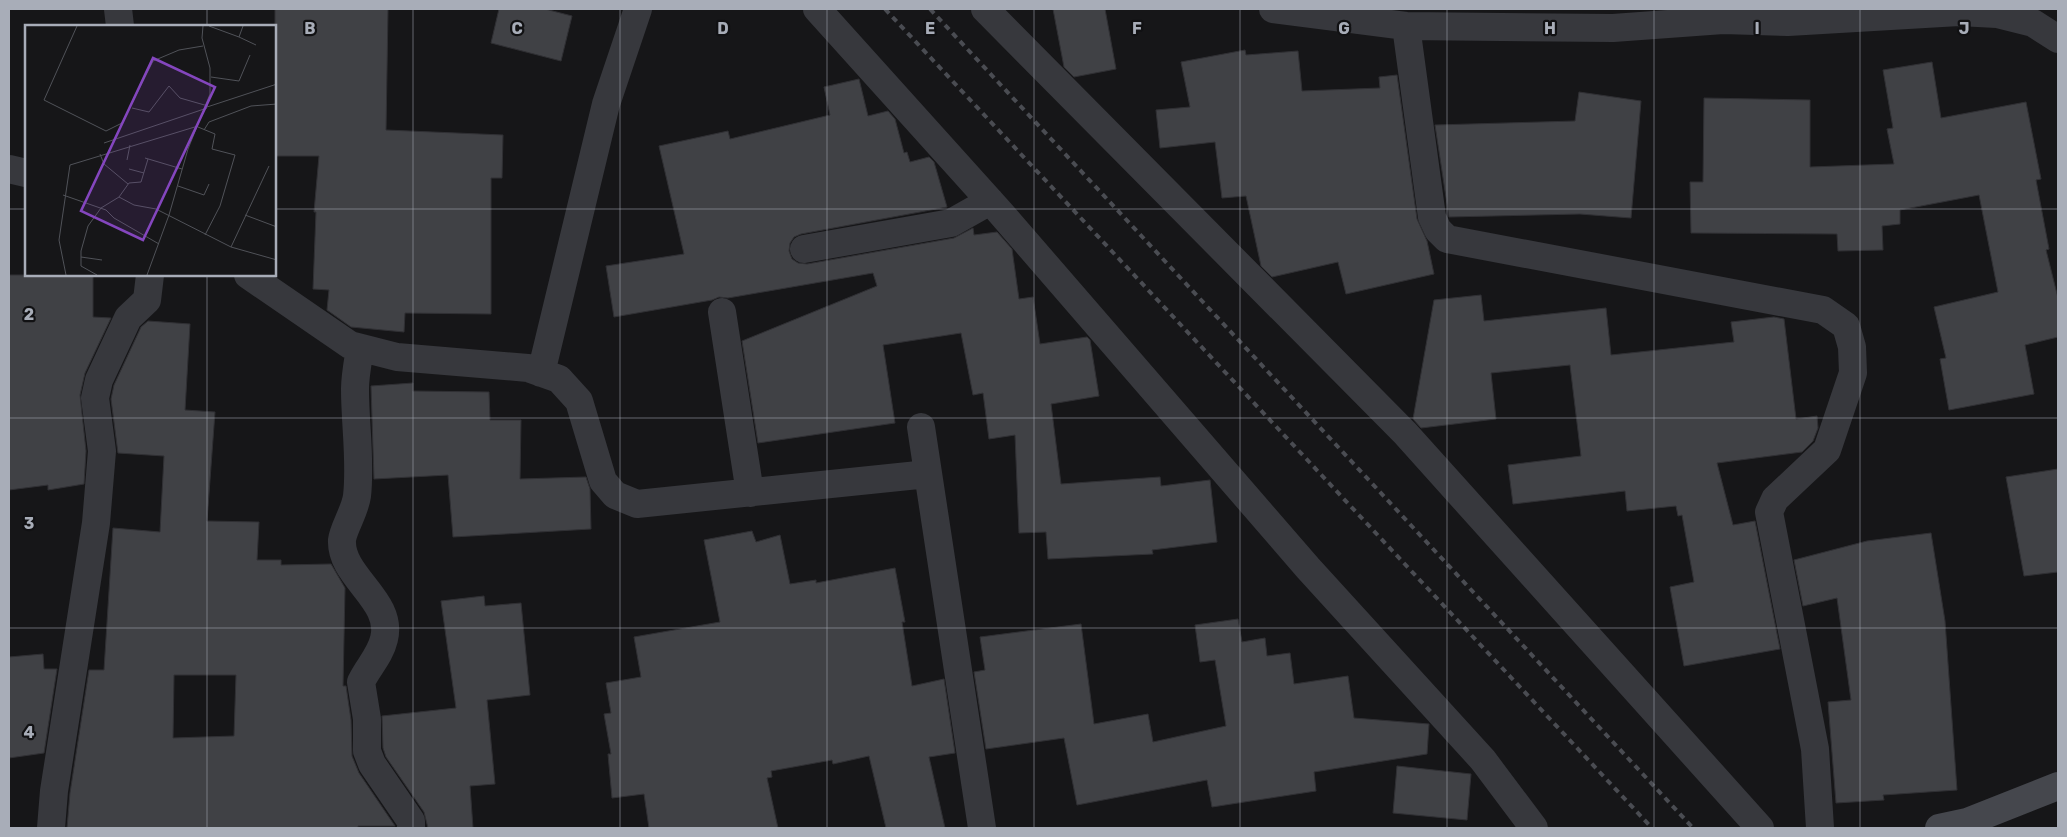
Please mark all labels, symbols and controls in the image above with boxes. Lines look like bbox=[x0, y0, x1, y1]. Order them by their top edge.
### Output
text: B bbox=[304, 19, 316, 38]
text: C bbox=[511, 19, 523, 38]
text: D bbox=[717, 19, 729, 38]
text: E bbox=[925, 19, 935, 38]
text: F bbox=[1132, 19, 1142, 38]
text: G bbox=[1338, 19, 1350, 38]
text: H bbox=[1544, 19, 1556, 38]
text: I bbox=[1754, 19, 1760, 38]
text: J bbox=[1959, 19, 1969, 38]
inset map bbox=[25, 25, 276, 276]
text: 2 bbox=[24, 305, 34, 324]
text: 3 bbox=[24, 514, 34, 533]
text: 4 bbox=[24, 723, 35, 742]

